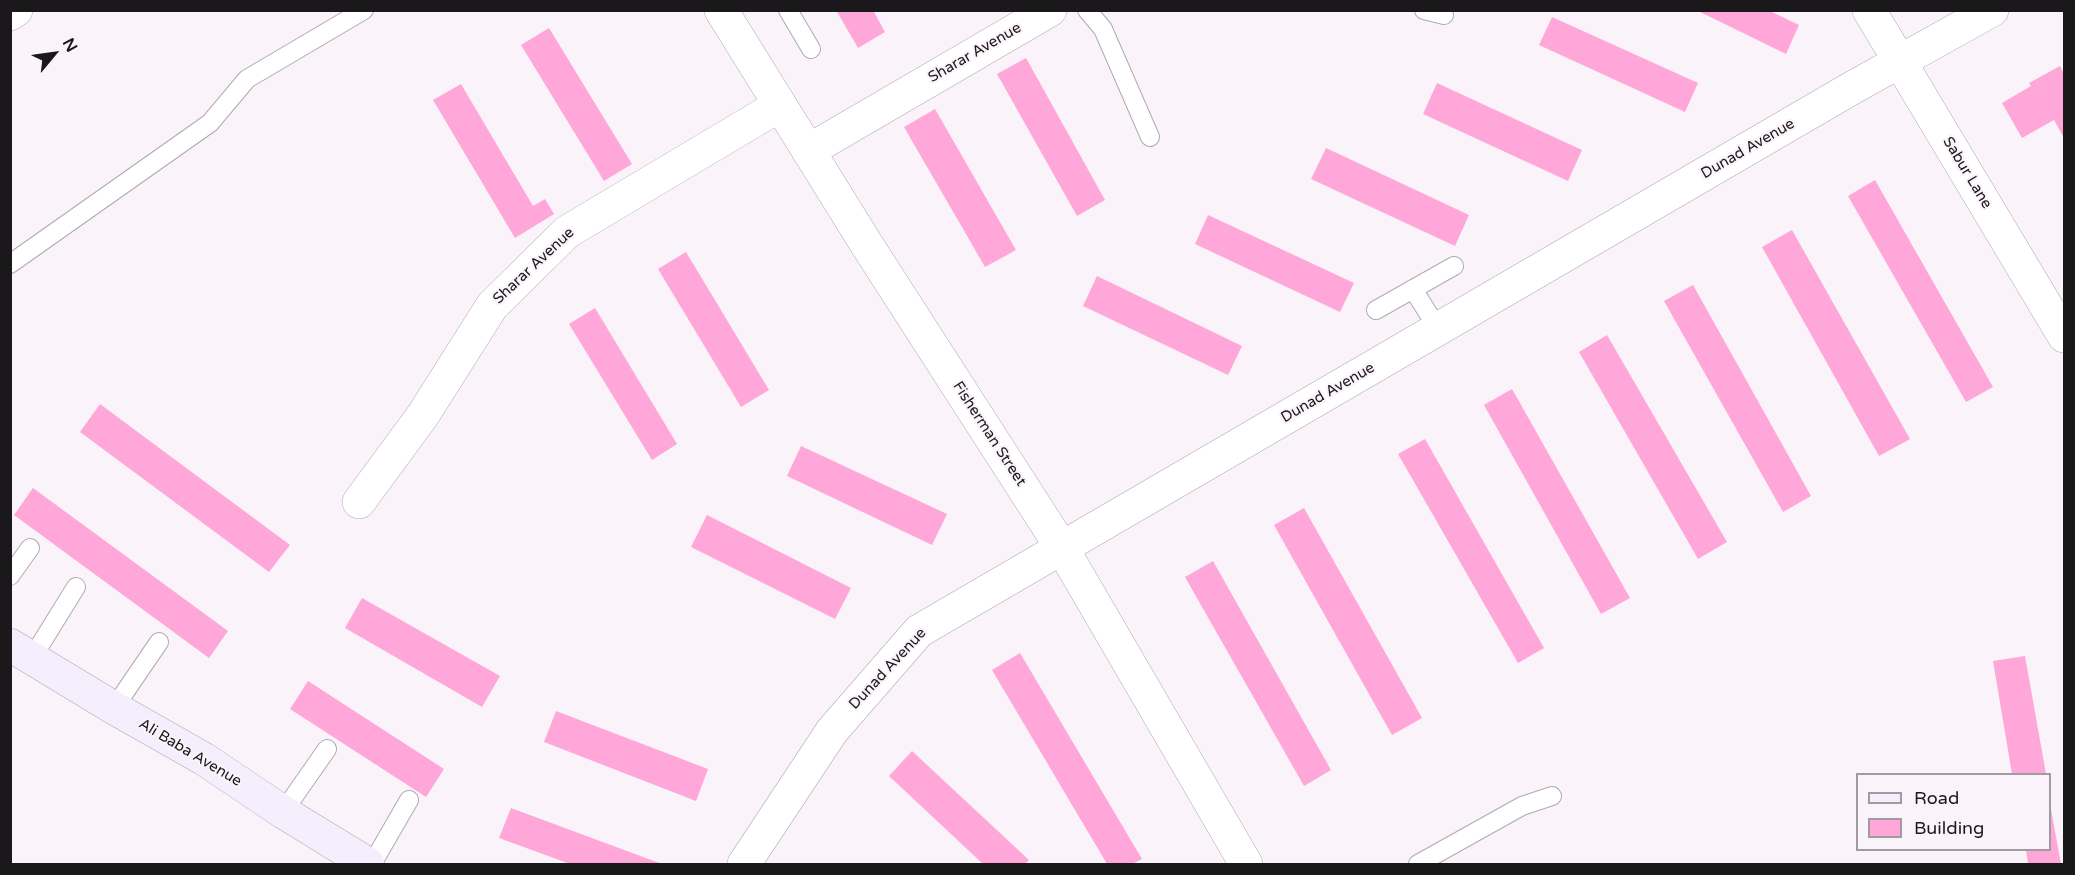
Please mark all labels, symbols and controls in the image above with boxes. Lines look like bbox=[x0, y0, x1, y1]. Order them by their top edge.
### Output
street label: Sharar Avenue bbox=[925, 19, 1025, 87]
north arrow bbox=[24, 24, 84, 84]
text: N bbox=[58, 35, 82, 56]
street label: Dunad Avenue bbox=[1698, 115, 1798, 183]
street label: Sabur Lane bbox=[1939, 134, 1995, 212]
street label: Sharar Avenue bbox=[490, 224, 578, 308]
street label: Dunad Avenue bbox=[1278, 359, 1378, 427]
street label: Fisherman Street bbox=[948, 378, 1030, 490]
street label: Dunad Avenue bbox=[846, 625, 930, 713]
street label: Ali Baba Avenue bbox=[135, 715, 245, 791]
legend bbox=[1856, 773, 2051, 851]
text: Road bbox=[1914, 787, 1959, 809]
text: Building bbox=[1914, 817, 1984, 839]

